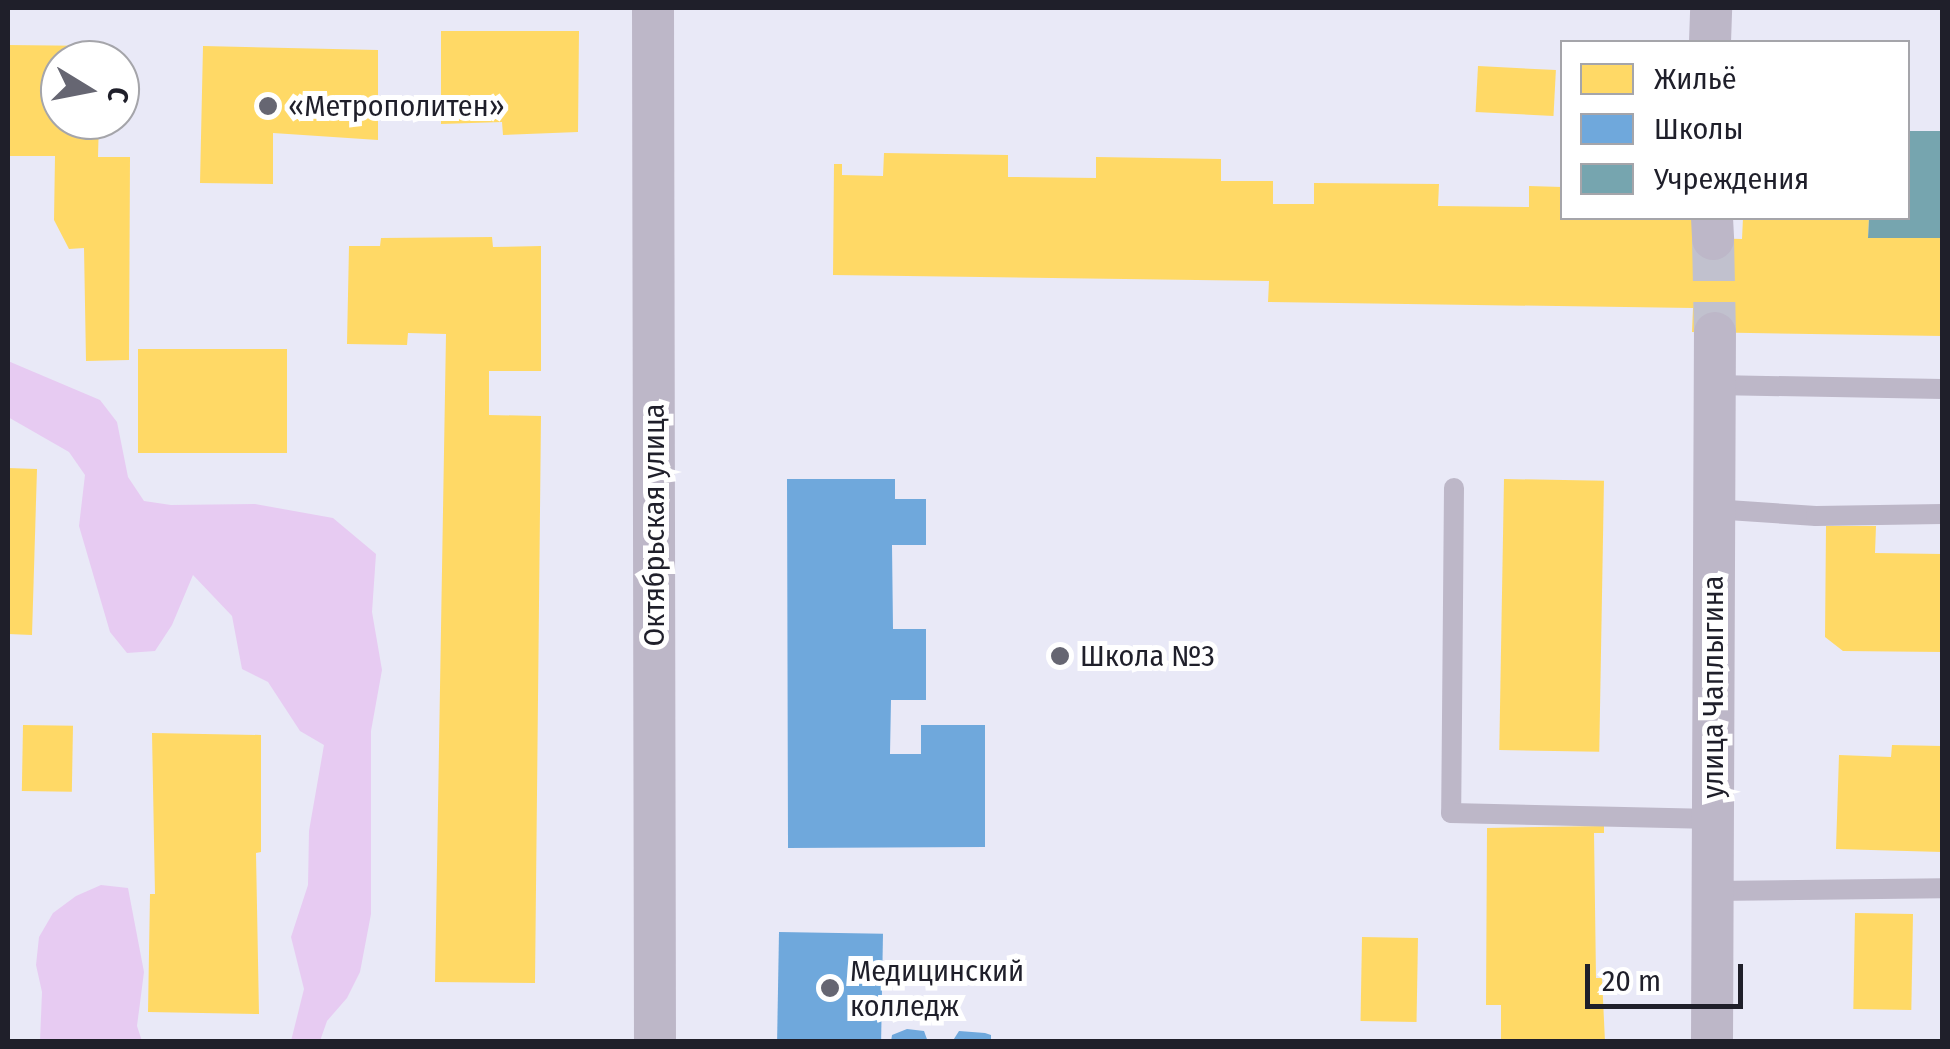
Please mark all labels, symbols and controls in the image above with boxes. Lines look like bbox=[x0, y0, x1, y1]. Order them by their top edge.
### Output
north arrow bbox=[40, 40, 140, 140]
legend bbox=[1560, 40, 1910, 220]
text: Жильё bbox=[1654, 61, 1737, 97]
text: С bbox=[101, 85, 136, 105]
place label: «Метрополитен» bbox=[288, 88, 505, 124]
marker: «Метрополитен» bbox=[257, 95, 279, 117]
text: Школы bbox=[1654, 111, 1743, 147]
text: Учреждения bbox=[1654, 161, 1809, 197]
street label: Октябрьская улица bbox=[636, 403, 672, 647]
street label: улица Чаплыгина bbox=[1695, 575, 1731, 799]
place label: Школа №3 bbox=[1080, 638, 1215, 674]
marker: Школа №3 bbox=[1049, 645, 1071, 667]
scale bar bbox=[1590, 944, 1748, 1006]
place label: Медицинский колледж bbox=[850, 953, 1024, 1024]
text: 20 m bbox=[1602, 963, 1661, 999]
marker: Медицинский колледж bbox=[819, 977, 841, 999]

